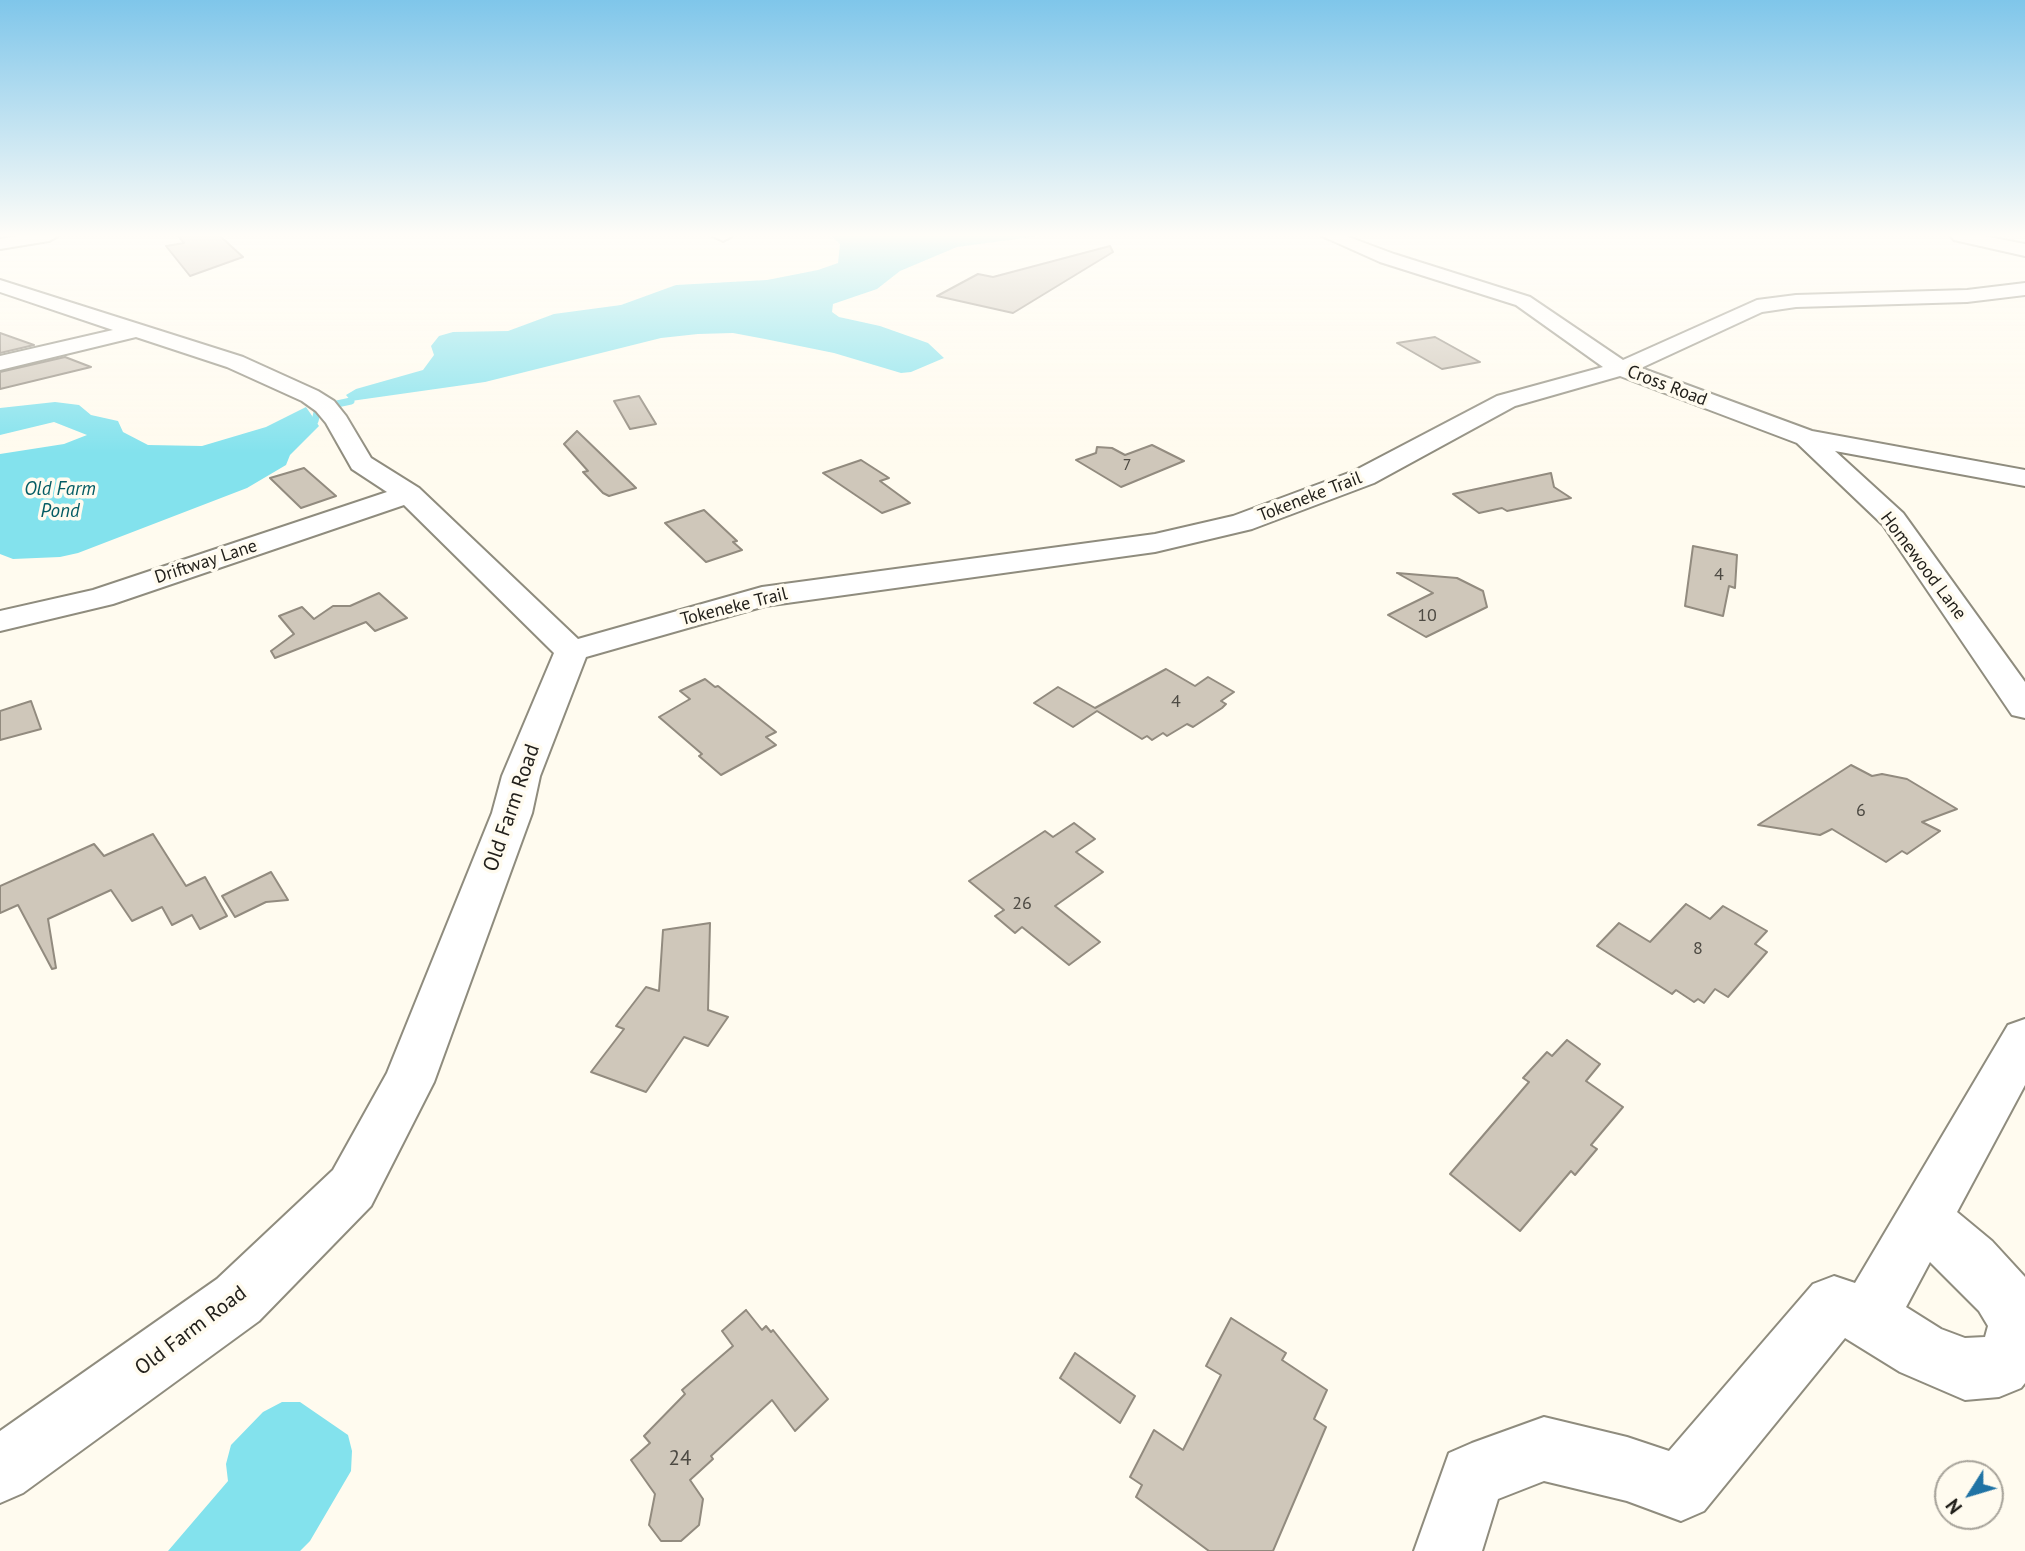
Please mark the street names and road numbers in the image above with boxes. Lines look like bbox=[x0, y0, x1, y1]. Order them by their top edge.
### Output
street label: Cross Road bbox=[1624, 361, 1710, 411]
street label: Tokeneke Trail bbox=[1255, 467, 1365, 527]
street label: Homewood Lane bbox=[1876, 508, 1970, 624]
street label: Driftway Lane bbox=[152, 535, 260, 589]
street label: Tokeneke Trail bbox=[678, 583, 790, 631]
street label: Old Farm Road bbox=[478, 741, 546, 875]
street label: Old Farm Road bbox=[130, 1281, 252, 1381]

